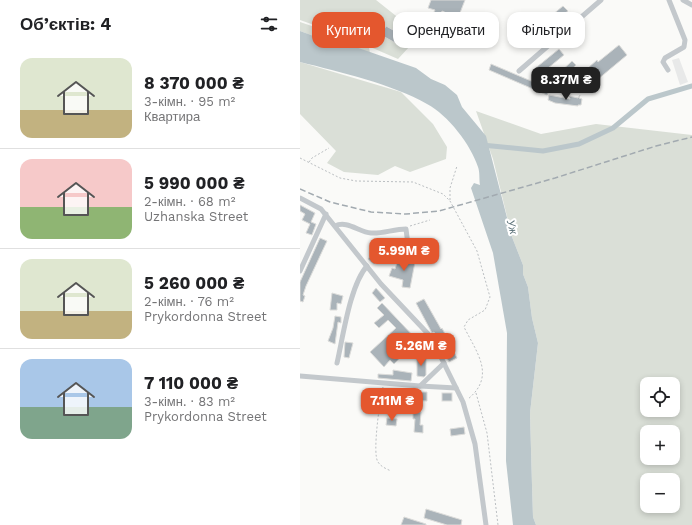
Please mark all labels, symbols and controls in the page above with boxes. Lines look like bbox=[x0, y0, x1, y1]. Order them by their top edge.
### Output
chip: Купити bbox=[312, 12, 385, 48]
chip: Орендувати bbox=[393, 12, 499, 48]
chip: Фільтри bbox=[507, 12, 585, 48]
icon: filters bbox=[258, 13, 280, 35]
text: Об’єктів: 4 bbox=[20, 14, 111, 34]
pin: 8.37M ₴ bbox=[529, 67, 603, 101]
text: 8.37M ₴ bbox=[540, 72, 592, 87]
text: 8 370 000 ₴ bbox=[144, 73, 244, 93]
icon: home bbox=[52, 74, 100, 122]
text: 3-кімн. · 95 m² bbox=[144, 94, 235, 109]
text: Квартира bbox=[144, 109, 200, 124]
text: 5 990 000 ₴ bbox=[144, 173, 245, 193]
icon: home bbox=[52, 175, 100, 223]
text: 2-кімн. · 68 m² bbox=[144, 194, 235, 209]
text: Uzhanska Street bbox=[144, 209, 248, 224]
water label: Уж bbox=[504, 217, 520, 236]
pin: 5.99M ₴ bbox=[367, 238, 441, 272]
text: 5.99M ₴ bbox=[378, 243, 430, 258]
text: 5 260 000 ₴ bbox=[144, 273, 244, 293]
icon: home bbox=[52, 275, 100, 323]
text: 2-кімн. · 76 m² bbox=[144, 294, 234, 309]
text: Prykordonna Street bbox=[144, 309, 267, 324]
pin: 5.26M ₴ bbox=[384, 333, 458, 367]
text: 5.26M ₴ bbox=[395, 338, 447, 353]
text: 7 110 000 ₴ bbox=[144, 373, 238, 393]
icon: home bbox=[52, 375, 100, 423]
map controls bbox=[640, 377, 680, 513]
button: locate bbox=[640, 377, 680, 417]
pin: 7.11M ₴ bbox=[355, 388, 429, 422]
text: 7.11M ₴ bbox=[370, 393, 414, 408]
text: 3-кімн. · 83 m² bbox=[144, 394, 235, 409]
text: Prykordonna Street bbox=[144, 409, 267, 424]
button: + bbox=[640, 425, 680, 465]
button: − bbox=[640, 473, 680, 513]

